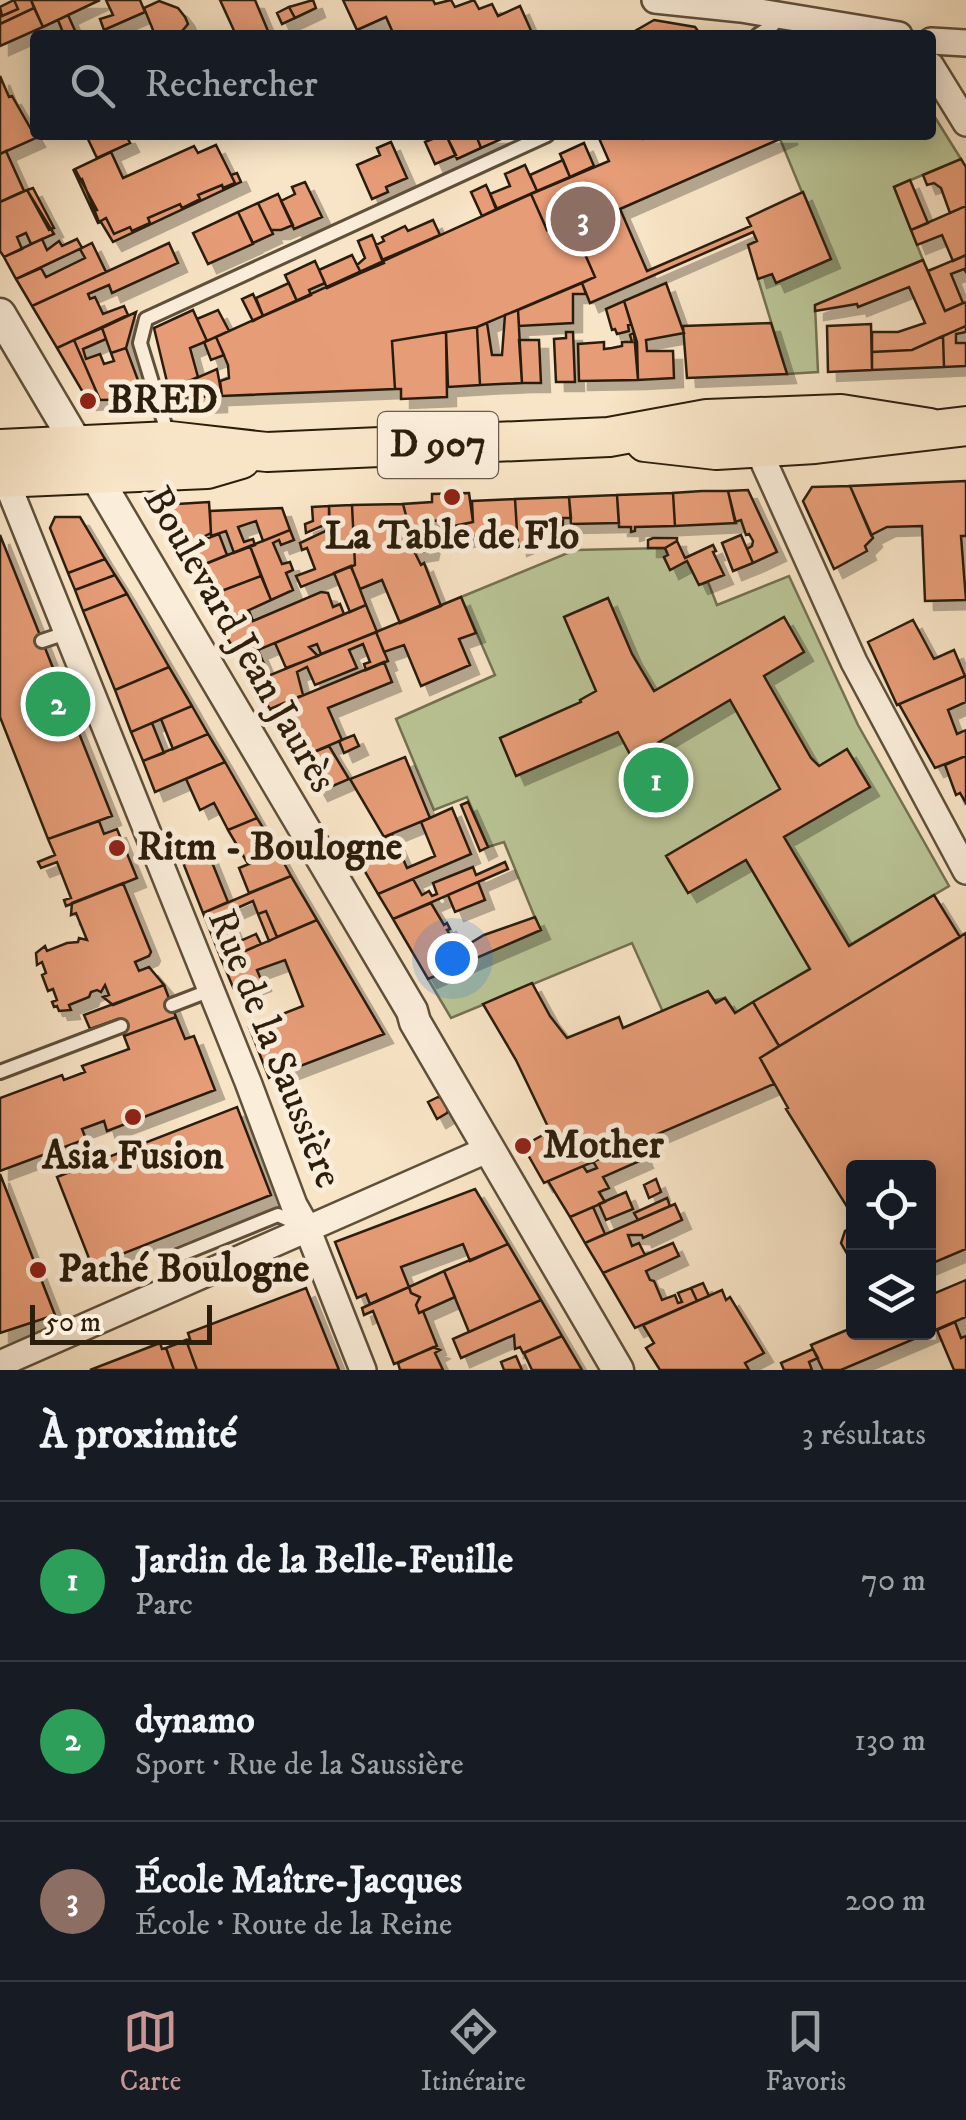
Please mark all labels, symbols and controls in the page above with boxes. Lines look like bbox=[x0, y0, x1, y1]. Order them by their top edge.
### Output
search box bbox=[30, 30, 936, 140]
icon: search bbox=[65, 58, 120, 113]
text: Rechercher bbox=[145, 61, 318, 109]
pin: 3 bbox=[550, 182, 616, 256]
place label: BRED bbox=[108, 376, 218, 426]
marker: BRED bbox=[77, 390, 99, 412]
road number: D 907 bbox=[378, 412, 498, 478]
street label: Boulevard Jean Jaurès bbox=[131, 478, 347, 802]
marker: La Table de Flo bbox=[441, 486, 463, 508]
place label: La Table de Flo bbox=[325, 512, 579, 562]
pin: 2 bbox=[26, 666, 90, 742]
pin: 1 bbox=[624, 742, 688, 818]
place label: Ritm - Boulogne bbox=[137, 823, 403, 873]
marker: Ritm - Boulogne bbox=[106, 837, 128, 859]
street label: Rue de la Saussière bbox=[195, 902, 353, 1196]
your location bbox=[427, 933, 478, 984]
marker: Asia Fusion bbox=[122, 1106, 144, 1128]
place label: Mother bbox=[543, 1121, 665, 1171]
place label: Asia Fusion bbox=[41, 1132, 224, 1182]
marker: Mother bbox=[512, 1135, 534, 1157]
map controls bbox=[846, 1160, 936, 1340]
button: locate bbox=[846, 1160, 936, 1250]
place label: Pathé Boulogne bbox=[58, 1245, 310, 1295]
button: layers bbox=[846, 1250, 936, 1340]
marker: Pathé Boulogne bbox=[27, 1259, 49, 1281]
scale bar bbox=[30, 1300, 212, 1344]
text: 50 m bbox=[45, 1305, 101, 1340]
text: À proximité bbox=[40, 1409, 237, 1461]
text: 3 résultats bbox=[802, 1415, 926, 1455]
text: Jardin de la Belle-Feuille bbox=[135, 1537, 513, 1585]
text: 1 bbox=[67, 1561, 78, 1601]
text: 70 m bbox=[861, 1561, 926, 1601]
text: Parc bbox=[135, 1585, 193, 1625]
text: dynamo bbox=[135, 1697, 255, 1745]
text: 2 bbox=[65, 1721, 80, 1761]
text: 130 m bbox=[854, 1721, 926, 1761]
text: Sport · Rue de la Saussière bbox=[135, 1745, 464, 1785]
text: École Maître-Jacques bbox=[135, 1857, 462, 1905]
text: 3 bbox=[67, 1881, 78, 1921]
text: 200 m bbox=[845, 1881, 926, 1921]
text: École · Route de la Reine bbox=[135, 1905, 452, 1945]
tab: Carte bbox=[120, 2004, 181, 2099]
tab: Itinéraire bbox=[421, 2004, 526, 2099]
tab: Favoris bbox=[765, 2004, 846, 2099]

